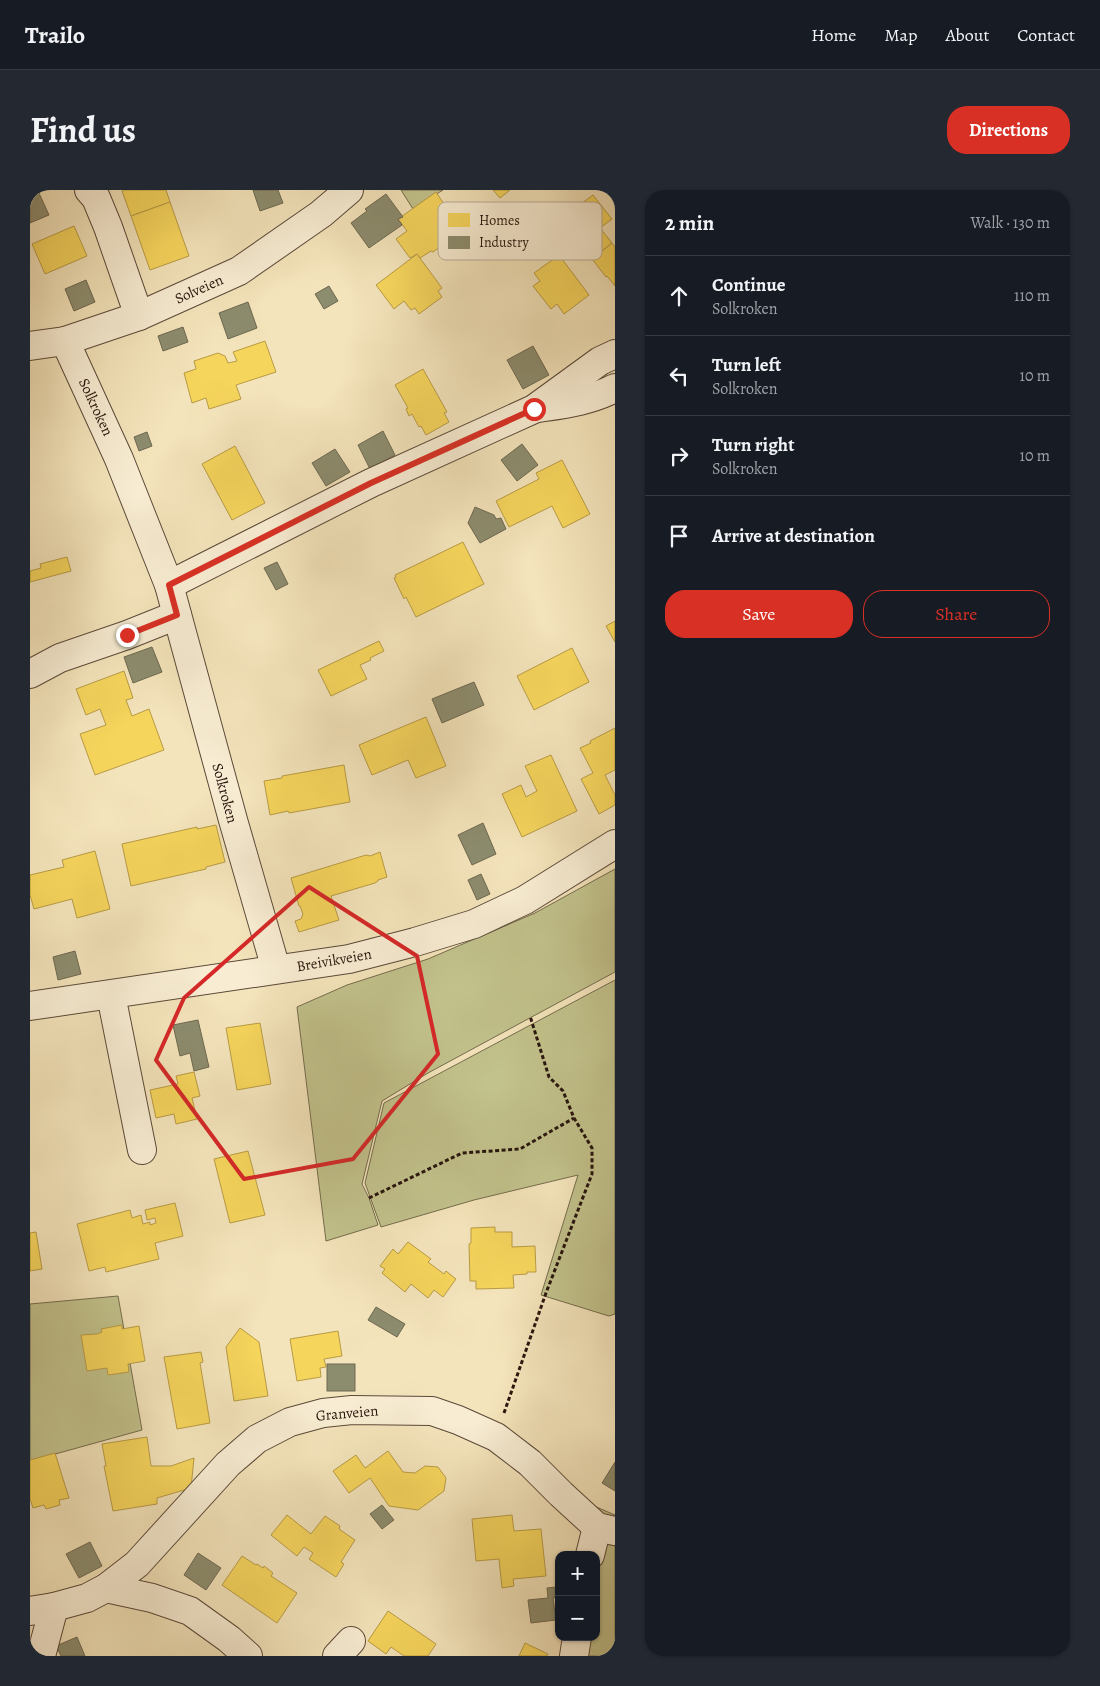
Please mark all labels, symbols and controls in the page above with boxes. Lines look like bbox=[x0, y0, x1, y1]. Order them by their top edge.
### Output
text: Trailo bbox=[25, 19, 85, 51]
text: Home bbox=[811, 23, 856, 47]
text: Map bbox=[884, 23, 917, 47]
text: About bbox=[945, 23, 989, 47]
text: Contact bbox=[1017, 23, 1075, 47]
text: Find us bbox=[30, 106, 136, 154]
button: Directions bbox=[947, 106, 1070, 154]
legend bbox=[438, 202, 602, 260]
text: 2 min bbox=[665, 209, 714, 237]
text: Homes bbox=[479, 211, 520, 230]
text: Walk · 130 m bbox=[970, 212, 1050, 234]
text: Industry bbox=[479, 233, 529, 252]
street label: Solveien bbox=[172, 269, 226, 309]
text: Continue bbox=[712, 272, 786, 298]
icon: ahead bbox=[665, 282, 693, 310]
text: 110 m bbox=[1014, 285, 1050, 307]
text: Solkroken bbox=[712, 298, 778, 320]
text: Turn left bbox=[712, 352, 781, 378]
icon: left bbox=[665, 362, 693, 390]
text: 10 m bbox=[1020, 365, 1050, 387]
street label: Solkroken bbox=[74, 375, 118, 439]
text: Solkroken bbox=[712, 378, 778, 400]
route start bbox=[523, 398, 546, 421]
text: Turn right bbox=[712, 432, 794, 458]
icon: right bbox=[665, 442, 693, 470]
text: 10 m bbox=[1020, 445, 1050, 467]
text: Solkroken bbox=[712, 458, 778, 480]
icon: arrive bbox=[665, 522, 693, 550]
text: Arrive at destination bbox=[712, 523, 875, 549]
button: Save bbox=[665, 590, 853, 638]
button: Share bbox=[863, 590, 1050, 638]
route end bbox=[116, 624, 139, 647]
street label: Solkroken bbox=[207, 761, 243, 825]
street label: Breivikveien bbox=[295, 944, 373, 976]
street label: Granveien bbox=[315, 1400, 379, 1426]
map controls bbox=[555, 1551, 600, 1641]
button: + bbox=[555, 1551, 600, 1596]
button: − bbox=[555, 1596, 600, 1641]

